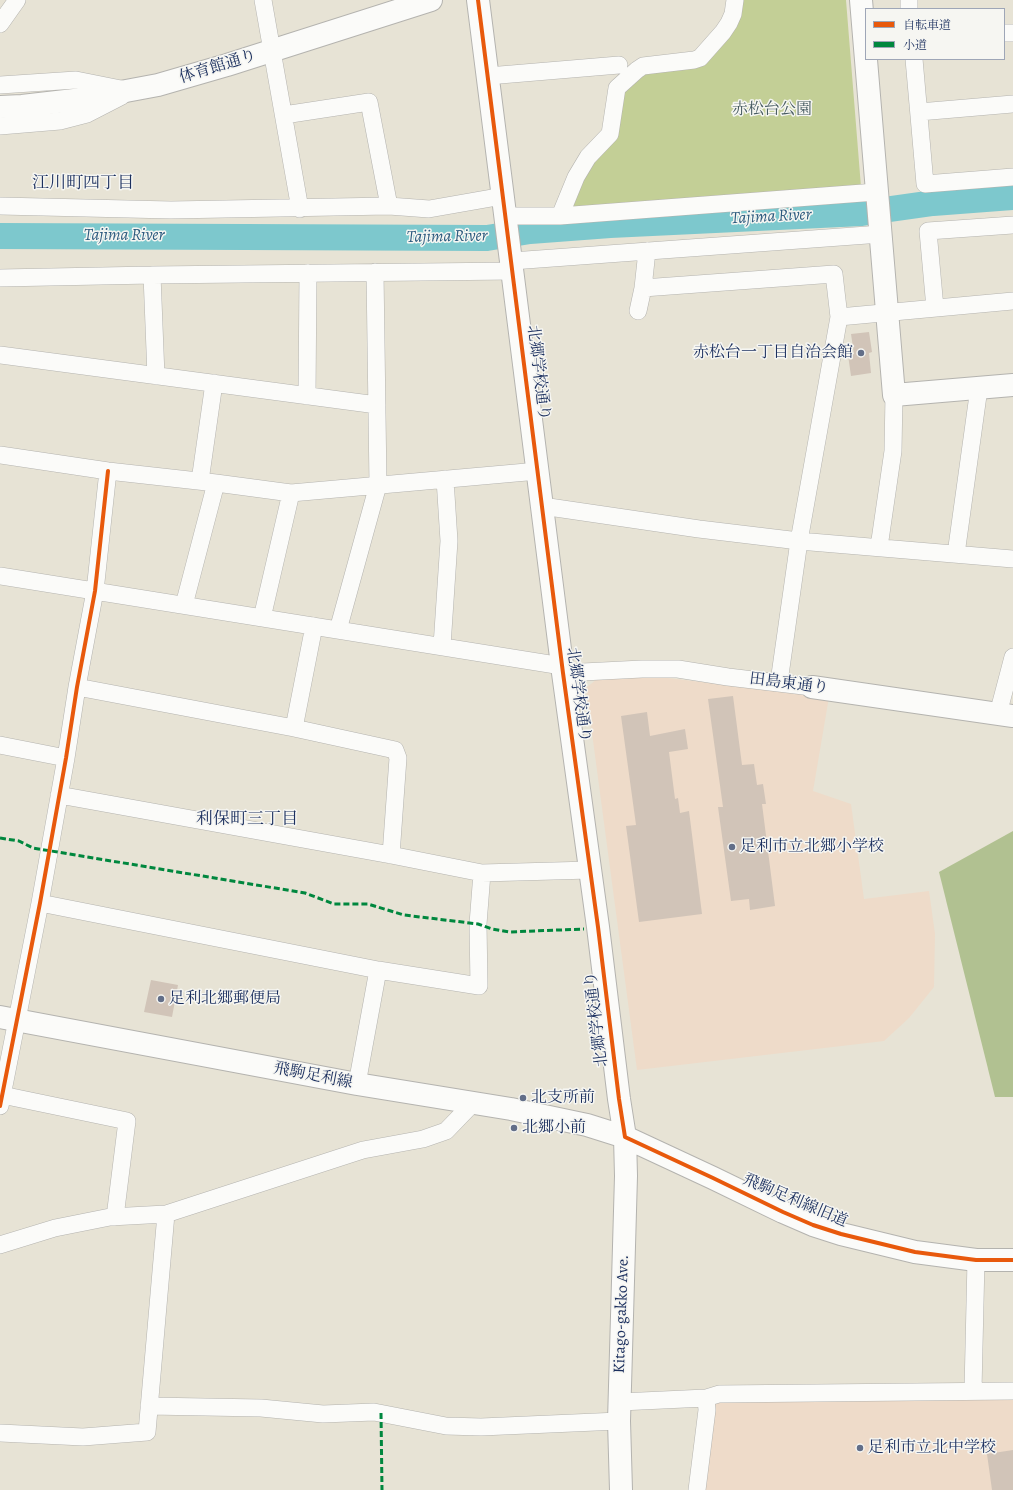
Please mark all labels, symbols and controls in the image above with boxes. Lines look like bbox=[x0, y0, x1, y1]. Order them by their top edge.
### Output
legend bbox=[865, 8, 1005, 60]
text: 自転車道 bbox=[903, 17, 951, 33]
text: 小道 bbox=[903, 37, 927, 53]
street label: 体育館通り bbox=[177, 46, 259, 88]
park label: 赤松台公園 bbox=[732, 100, 812, 120]
district label: 江川町四丁目 bbox=[32, 174, 134, 194]
water label: Tajima River bbox=[730, 205, 812, 229]
water label: Tajima River bbox=[84, 226, 164, 246]
water label: Tajima River bbox=[406, 226, 488, 248]
street label: 北郷学校通り bbox=[523, 324, 553, 422]
place label: 赤松台一丁目自治会館 bbox=[693, 343, 853, 363]
marker: 赤松台一丁目自治会館 bbox=[856, 348, 866, 358]
street label: 北郷学校通り bbox=[562, 646, 594, 744]
street label: 田島東通り bbox=[748, 670, 830, 698]
district label: 利保町三丁目 bbox=[196, 810, 298, 830]
place label: 足利市立北郷小学校 bbox=[740, 837, 884, 857]
marker: 足利市立北郷小学校 bbox=[727, 842, 737, 852]
street label: 北郷学校通り bbox=[582, 970, 612, 1068]
place label: 足利北郷郵便局 bbox=[169, 989, 281, 1009]
marker: 足利北郷郵便局 bbox=[156, 994, 166, 1004]
street label: 飛駒足利線 bbox=[272, 1059, 354, 1093]
place label: 北支所前 bbox=[531, 1088, 595, 1108]
marker: 北支所前 bbox=[518, 1093, 528, 1103]
place label: 北郷小前 bbox=[522, 1118, 586, 1138]
marker: 北郷小前 bbox=[509, 1123, 519, 1133]
street label: 飛駒足利線旧道 bbox=[740, 1170, 850, 1232]
street label: Kitago-gakko Ave. bbox=[610, 1254, 634, 1374]
place label: 足利市立北中学校 bbox=[868, 1438, 996, 1458]
marker: 足利市立北中学校 bbox=[855, 1443, 865, 1453]

